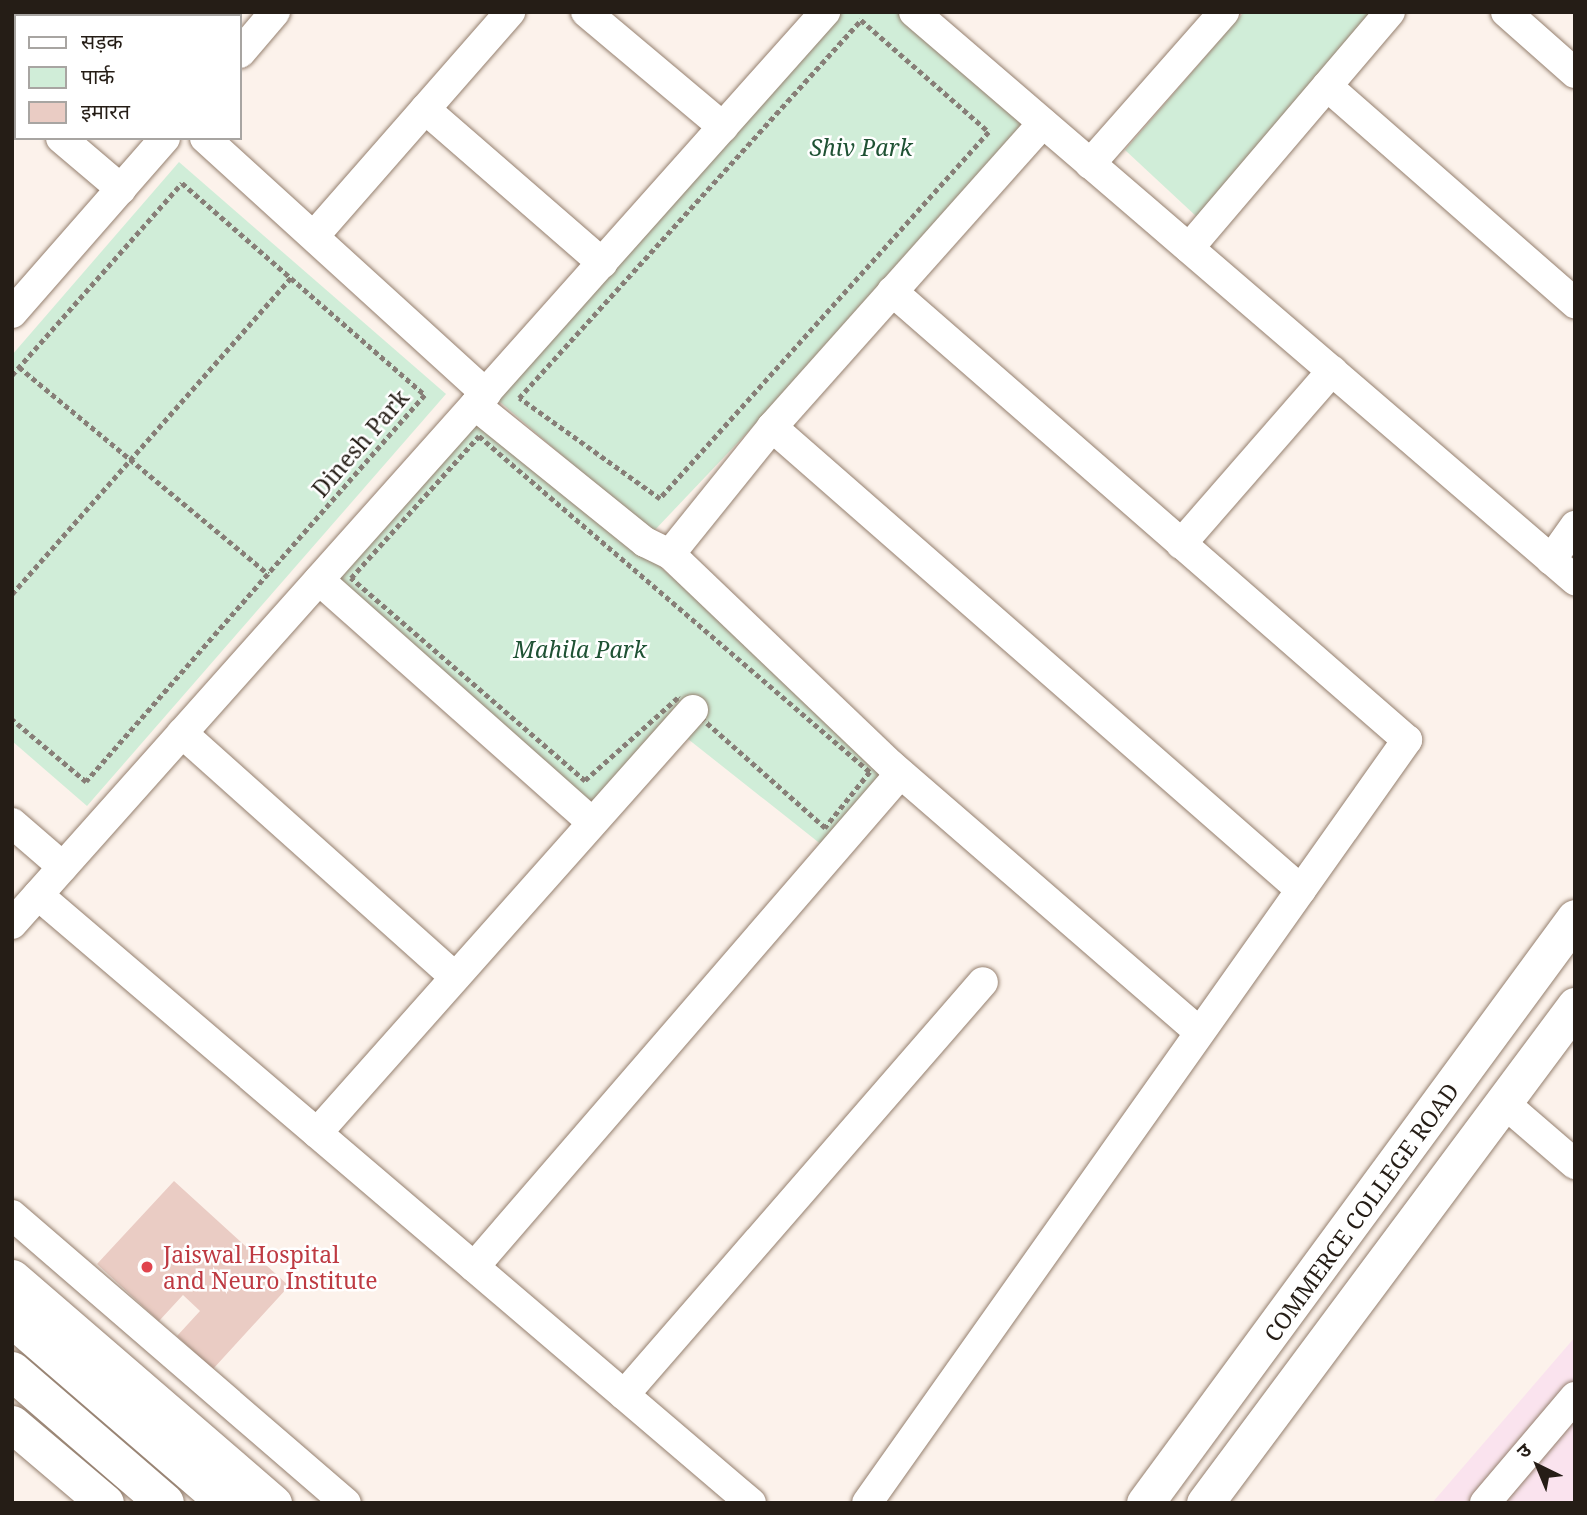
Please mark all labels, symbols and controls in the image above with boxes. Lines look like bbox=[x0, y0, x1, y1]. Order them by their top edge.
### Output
legend bbox=[14, 14, 242, 140]
text: सड़क bbox=[81, 27, 123, 55]
text: पार्क bbox=[81, 62, 115, 90]
text: इमारत bbox=[81, 97, 130, 125]
park label: Shiv Park bbox=[809, 133, 913, 161]
street label: Dinesh Park bbox=[306, 384, 414, 502]
park label: Mahila Park bbox=[513, 635, 647, 663]
street label: COMMERCE COLLEGE ROAD bbox=[1258, 1077, 1464, 1347]
place label: Jaiswal Hospital and Neuro Institute bbox=[163, 1240, 378, 1294]
marker: Jaiswal Hospital and Neuro Institute bbox=[137, 1257, 157, 1277]
north arrow bbox=[1503, 1431, 1573, 1501]
text: उ bbox=[1511, 1437, 1537, 1464]

